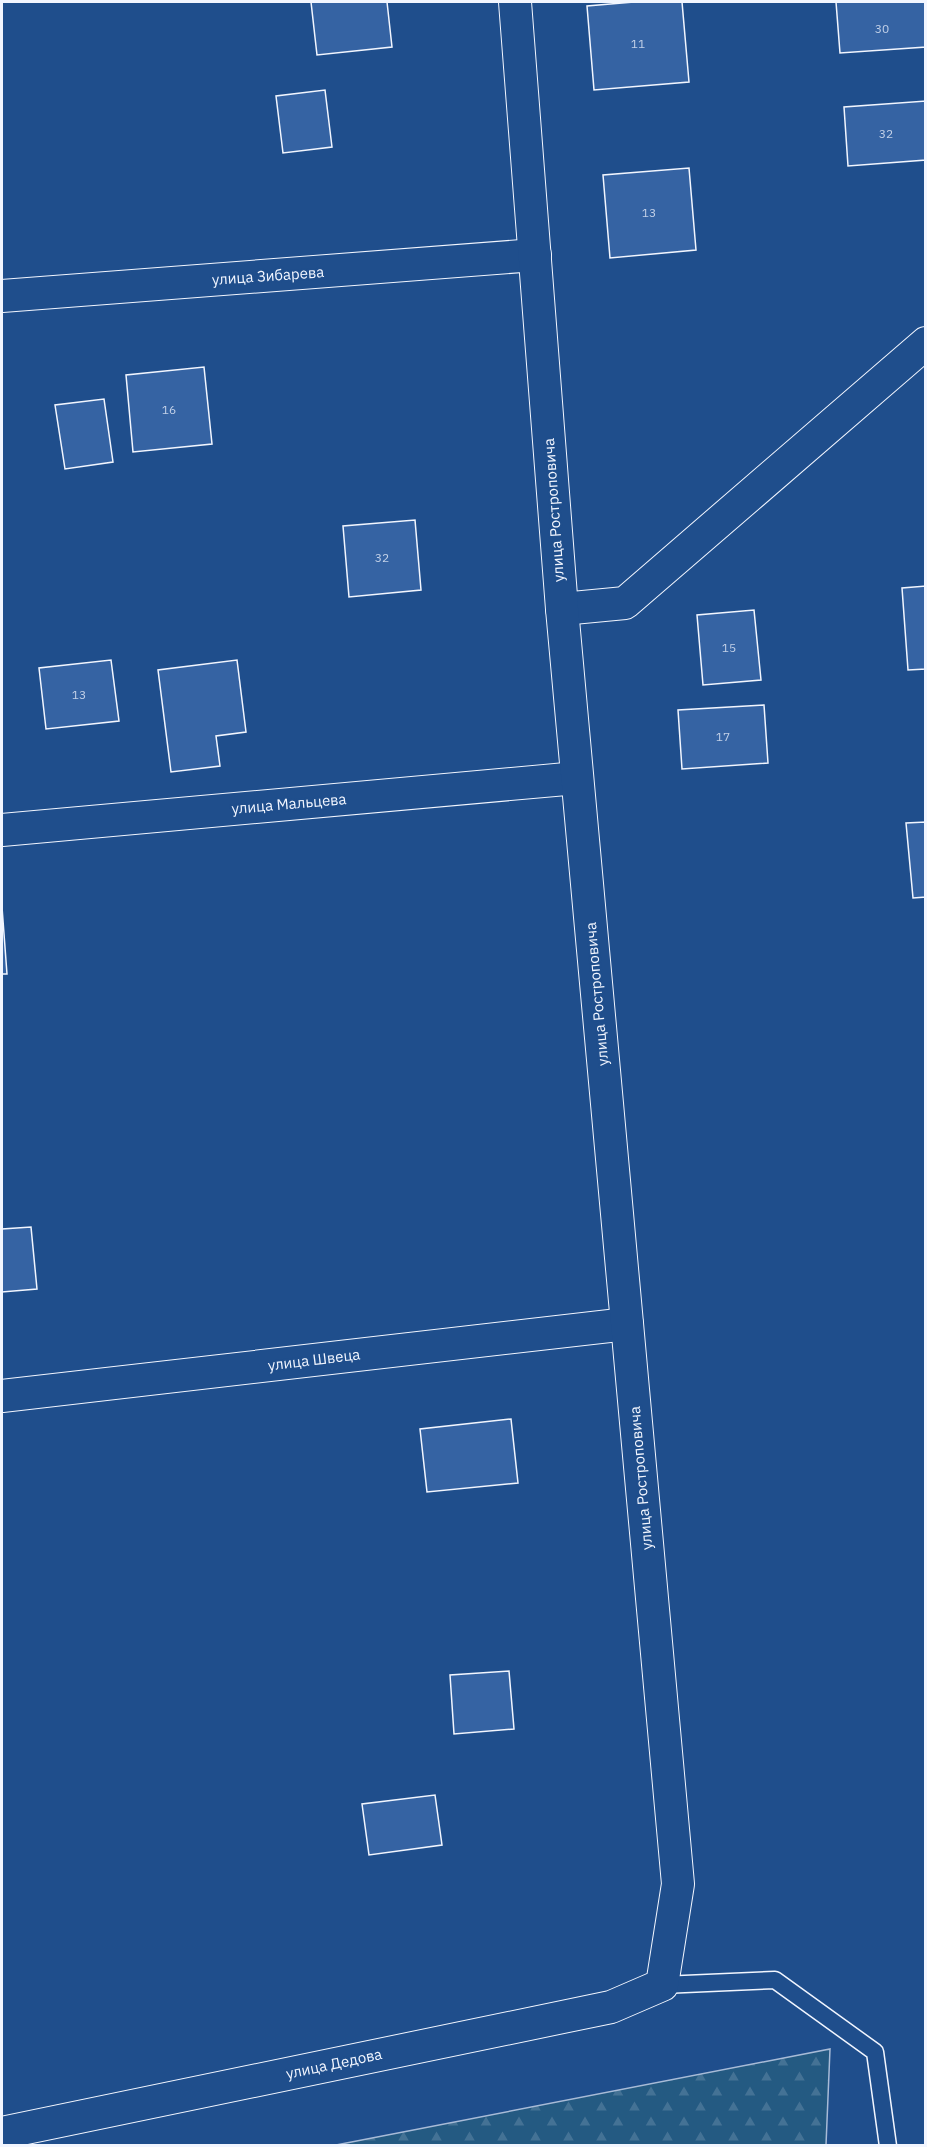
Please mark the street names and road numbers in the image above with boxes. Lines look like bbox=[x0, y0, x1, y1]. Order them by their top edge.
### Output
street label: улица Зибарева bbox=[211, 262, 325, 289]
street label: улица Ростроповича bbox=[539, 437, 568, 583]
street label: улица Мальцева bbox=[231, 789, 347, 818]
street label: улица Ростроповича bbox=[581, 921, 612, 1067]
street label: улица Швеца bbox=[267, 1344, 361, 1375]
street label: улица Ростроповича bbox=[625, 1405, 656, 1551]
street label: улица Дедова bbox=[284, 2044, 384, 2083]

